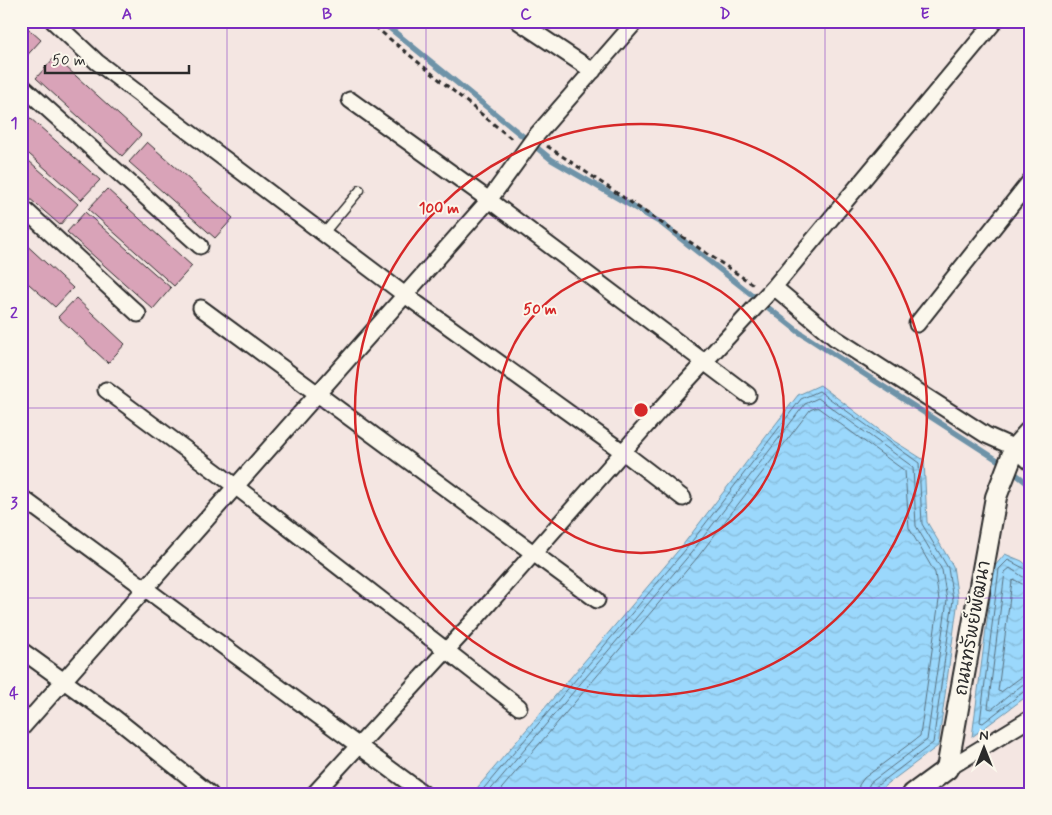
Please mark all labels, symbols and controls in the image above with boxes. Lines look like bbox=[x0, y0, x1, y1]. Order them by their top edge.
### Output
text: A bbox=[122, 4, 132, 25]
text: B bbox=[322, 4, 332, 25]
text: C bbox=[520, 4, 532, 25]
text: D bbox=[719, 4, 731, 25]
text: E bbox=[920, 4, 930, 25]
scale bar bbox=[45, 42, 189, 74]
text: 50 m bbox=[52, 51, 86, 71]
text: 1 bbox=[10, 113, 18, 134]
text: 100 m bbox=[419, 199, 459, 219]
text: 50 m bbox=[523, 300, 557, 320]
text: 2 bbox=[10, 303, 18, 324]
centre of rings bbox=[632, 401, 650, 419]
text: 3 bbox=[10, 493, 18, 514]
street label: ถนนทรัพย์พัฒนา bbox=[947, 558, 997, 697]
text: 4 bbox=[9, 683, 19, 704]
north arrow bbox=[960, 722, 1010, 772]
text: N bbox=[979, 727, 989, 745]

